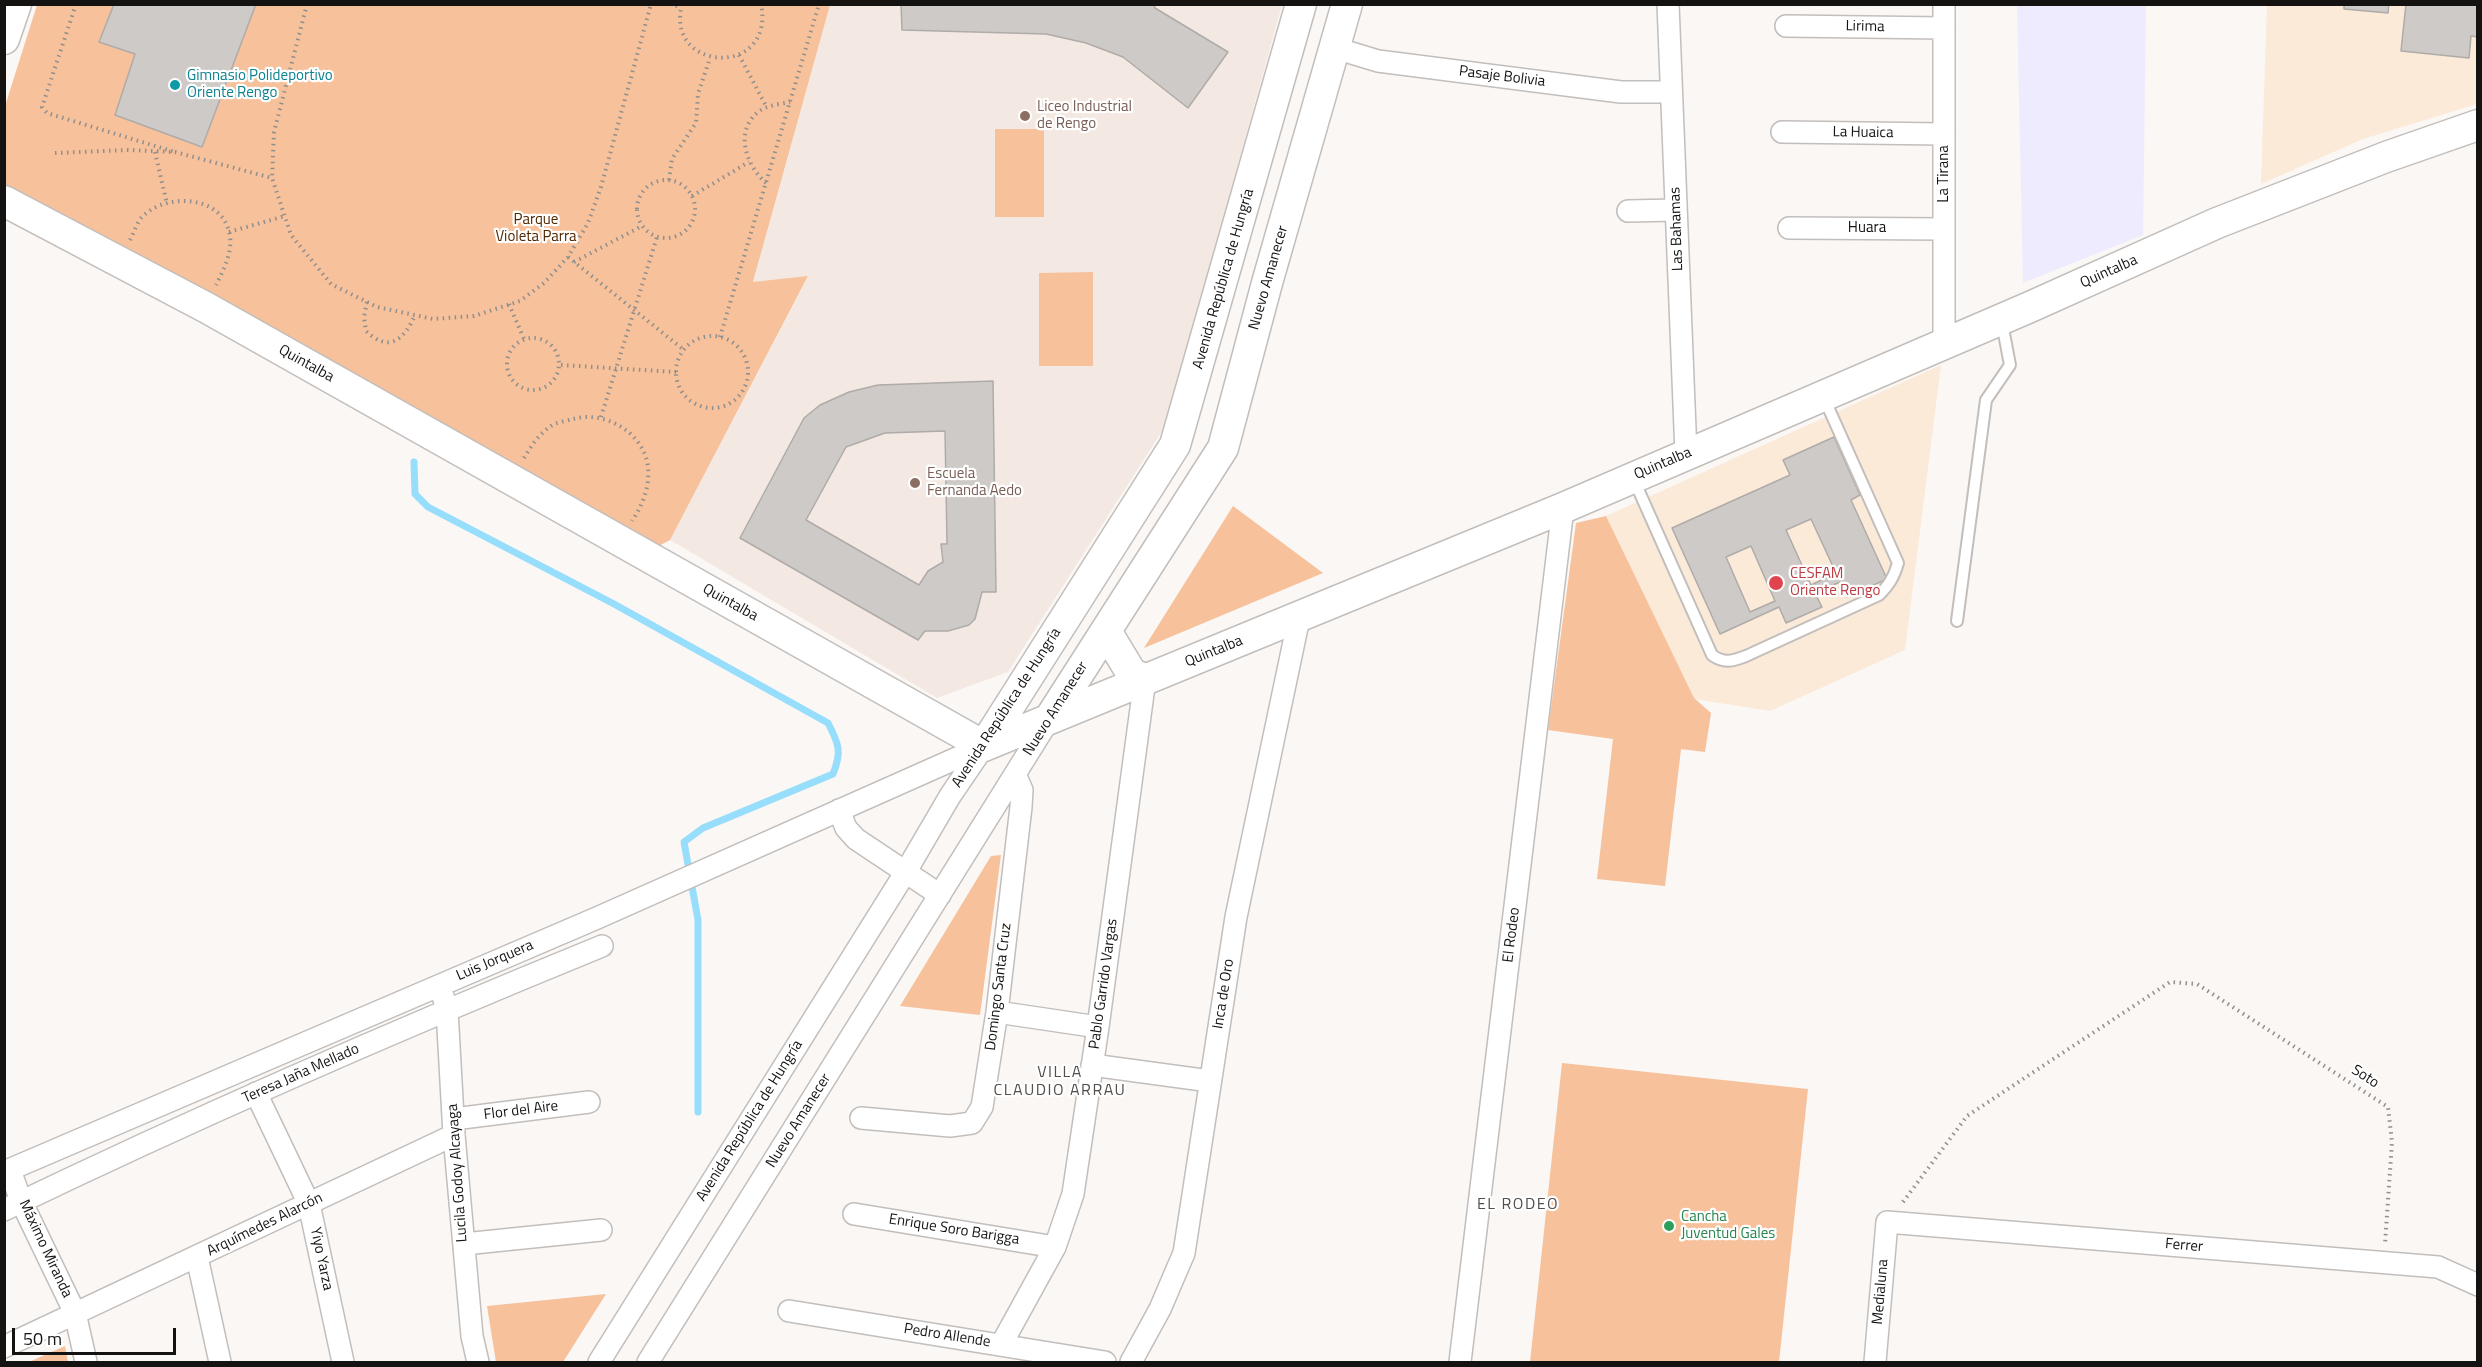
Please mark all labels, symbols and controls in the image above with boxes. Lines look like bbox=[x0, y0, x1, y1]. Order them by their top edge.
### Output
street label: Lirima bbox=[1845, 18, 1885, 36]
street label: Pasaje Bolivia bbox=[1458, 63, 1546, 91]
place label: Gimnasio Polideportivo Oriente Rengo bbox=[187, 67, 333, 102]
marker: Gimnasio Polideportivo Oriente Rengo bbox=[168, 78, 182, 92]
place label: Liceo Industrial de Rengo bbox=[1037, 98, 1132, 133]
marker: Liceo Industrial de Rengo bbox=[1018, 109, 1032, 123]
street label: La Huaica bbox=[1832, 123, 1894, 143]
street label: La Tirana bbox=[1935, 145, 1953, 203]
street label: Avenida República de Hungría bbox=[1190, 187, 1258, 371]
street label: Las Bahamas bbox=[1667, 187, 1687, 271]
park label: Parque Violeta Parra bbox=[495, 211, 577, 246]
street label: Huara bbox=[1848, 219, 1886, 237]
street label: Nuevo Amanecer bbox=[1246, 224, 1292, 332]
street label: Quintalba bbox=[2078, 251, 2140, 293]
street label: Quintalba bbox=[275, 341, 337, 387]
street label: Quintalba bbox=[1631, 444, 1695, 484]
place label: Escuela Fernanda Aedo bbox=[927, 465, 1022, 500]
marker: Escuela Fernanda Aedo bbox=[908, 476, 922, 490]
place label: CESFAM Oriente Rengo bbox=[1790, 565, 1880, 600]
marker: CESFAM Oriente Rengo bbox=[1767, 574, 1785, 592]
street label: Quintalba bbox=[699, 580, 761, 626]
street label: Avenida República de Hungría bbox=[949, 625, 1065, 791]
street label: Quintalba bbox=[1182, 632, 1246, 672]
street label: Nuevo Amanecer bbox=[1020, 659, 1092, 759]
street label: El Rodeo bbox=[1500, 906, 1524, 964]
street label: Pablo Garrido Vargas bbox=[1086, 918, 1122, 1050]
street label: Domingo Santa Cruz bbox=[982, 922, 1016, 1052]
street label: Luis Jorquera bbox=[454, 937, 536, 985]
street label: Inca de Oro bbox=[1210, 958, 1238, 1030]
street label: Avenida República de Hungría bbox=[693, 1037, 807, 1205]
street label: Teresa Jaña Mellado bbox=[240, 1040, 362, 1108]
street label: Soto bbox=[2348, 1062, 2382, 1092]
district label: VILLA CLAUDIO ARRAU bbox=[994, 1063, 1126, 1101]
street label: Nuevo Amanecer bbox=[763, 1071, 835, 1171]
street label: Flor del Aire bbox=[483, 1098, 559, 1124]
street label: Lucila Godoy Alcayaga bbox=[444, 1103, 472, 1243]
street label: Arquímedes Alarcón bbox=[204, 1189, 326, 1261]
district label: EL RODEO bbox=[1477, 1195, 1559, 1215]
street label: Máximo Miranda bbox=[14, 1197, 76, 1301]
place label: Cancha Juventud Gales bbox=[1681, 1208, 1775, 1243]
street label: Enrique Soro Barigga bbox=[887, 1211, 1021, 1249]
marker: Cancha Juventud Gales bbox=[1662, 1219, 1676, 1233]
street label: Yiyo Yarza bbox=[306, 1226, 336, 1292]
street label: Ferrer bbox=[2164, 1235, 2204, 1257]
street label: Medialuna bbox=[1869, 1258, 1893, 1326]
scale bar bbox=[15, 1316, 178, 1354]
street label: Pedro Allende bbox=[902, 1320, 992, 1352]
text: 50 m bbox=[23, 1325, 62, 1352]

